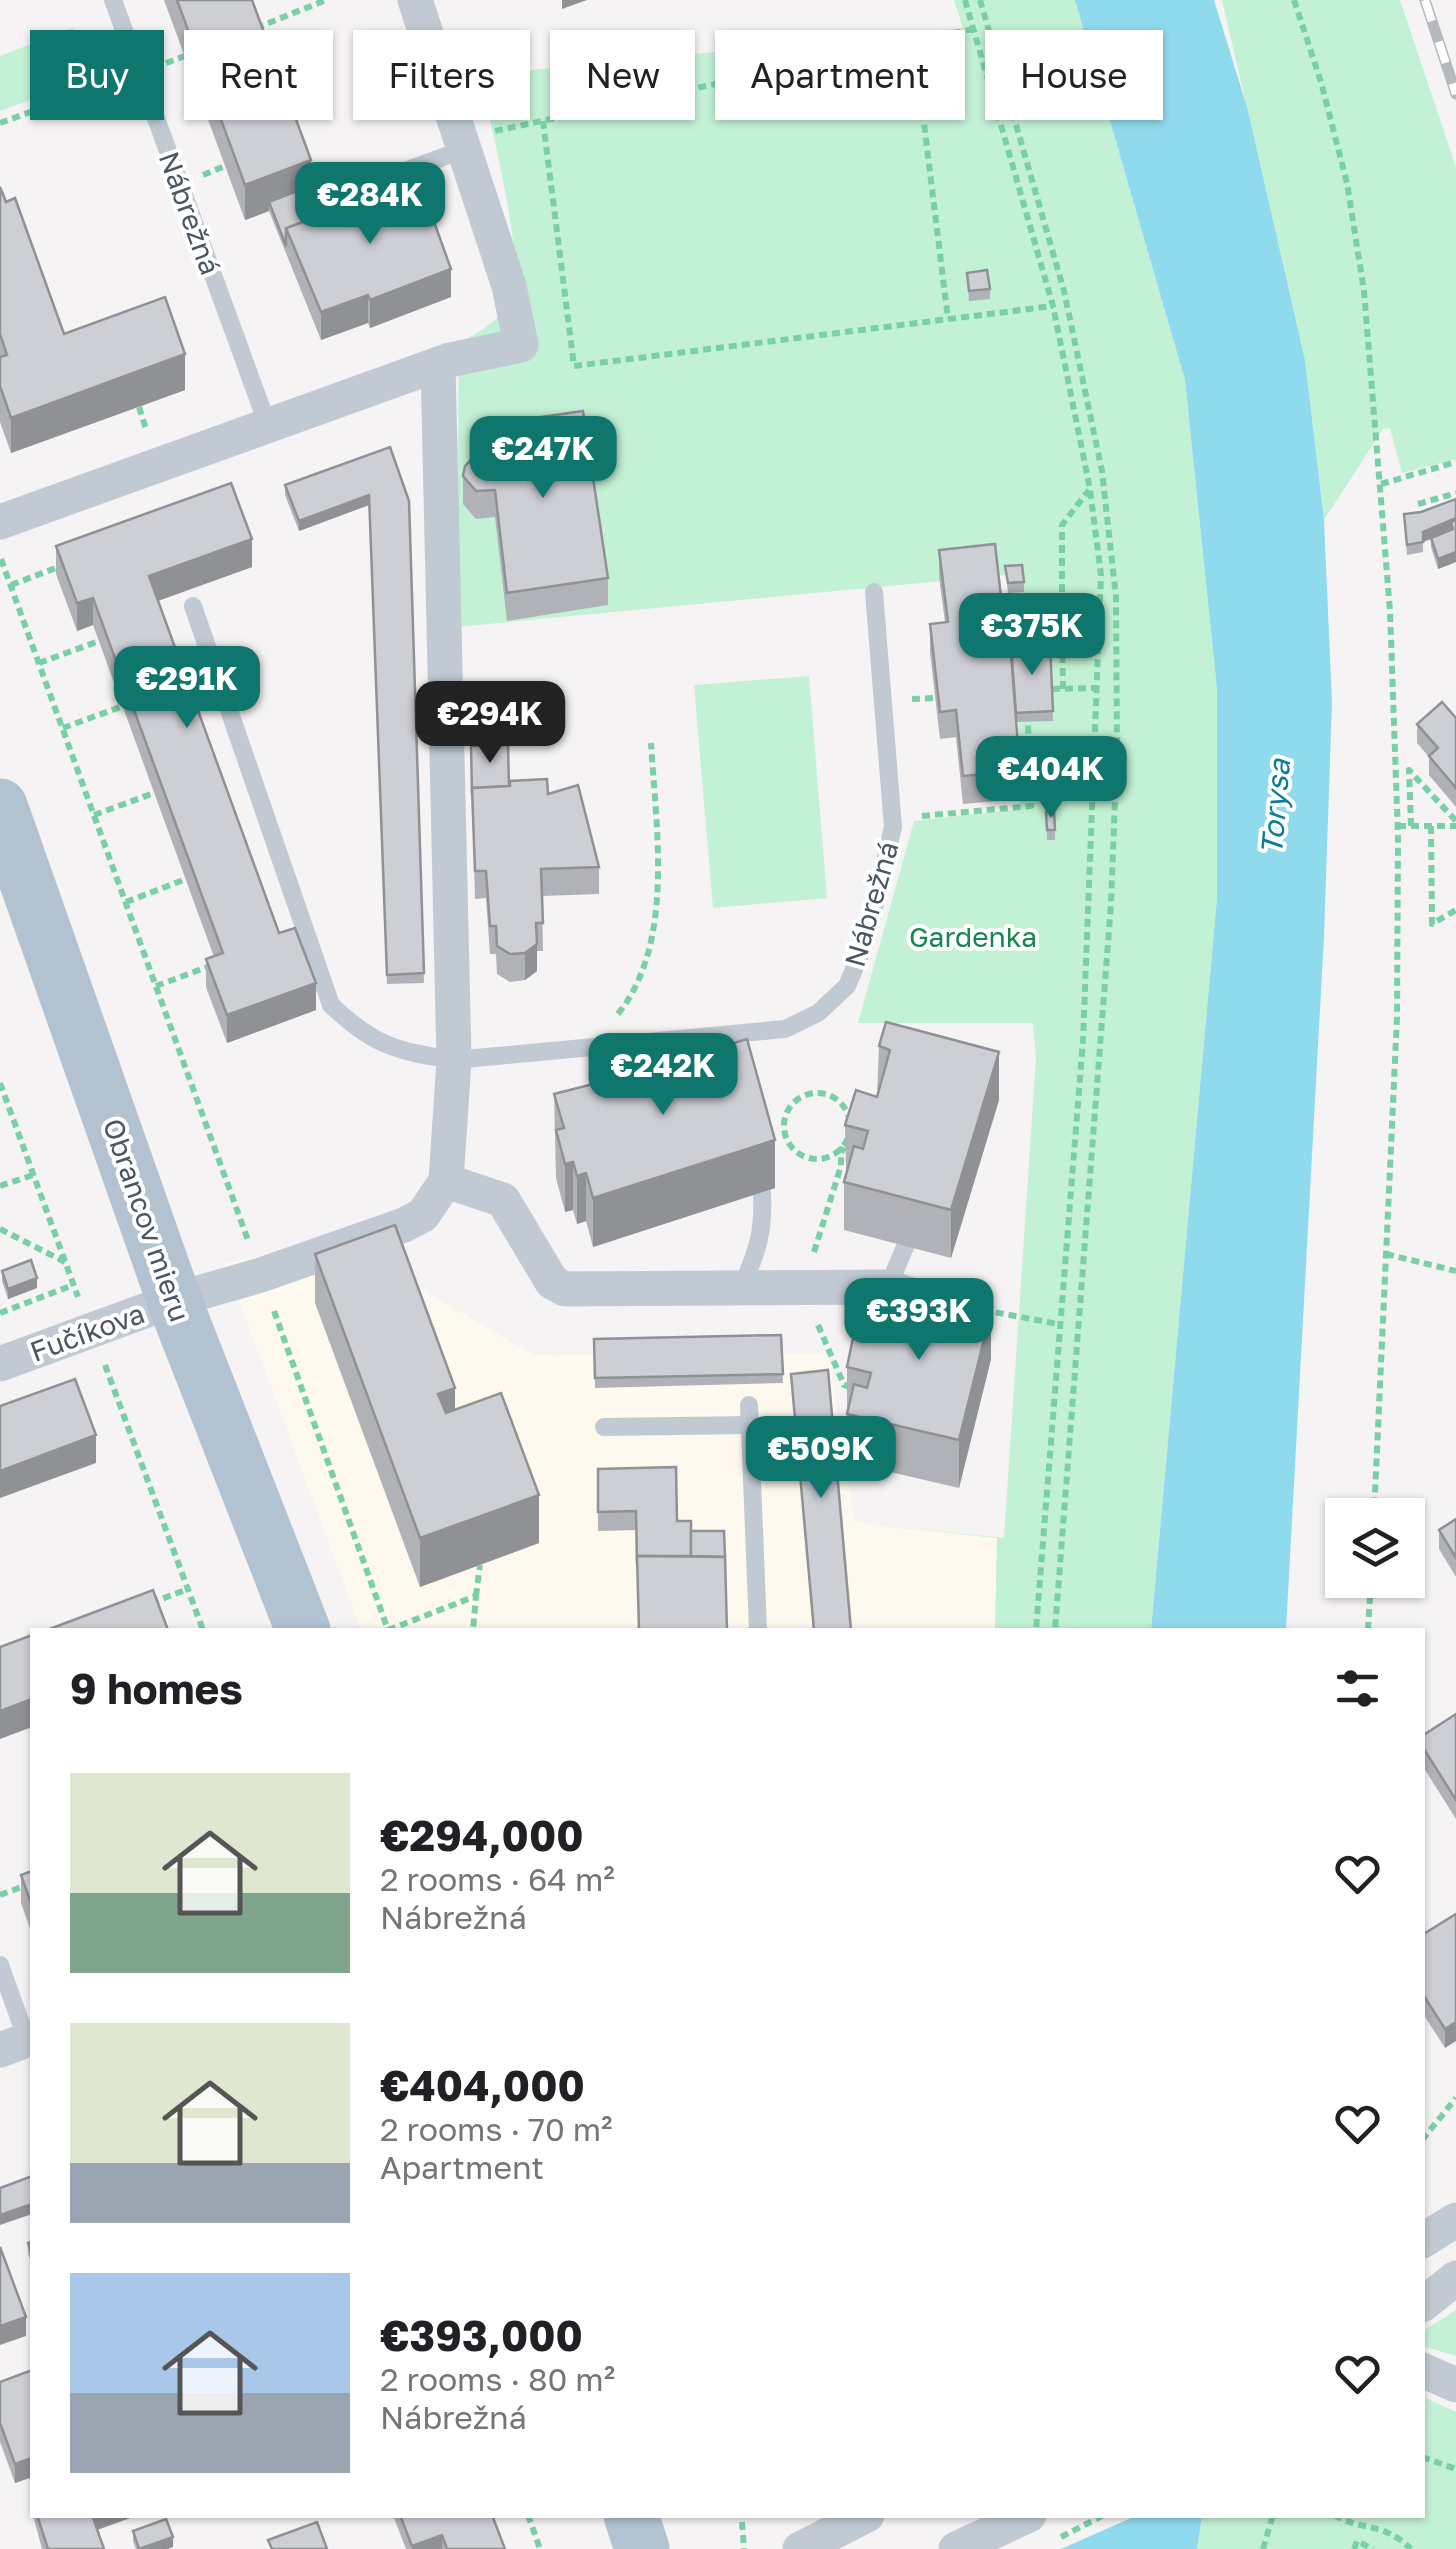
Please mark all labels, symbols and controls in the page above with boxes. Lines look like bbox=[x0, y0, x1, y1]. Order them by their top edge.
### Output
chip: Buy bbox=[30, 30, 164, 120]
chip: Rent bbox=[184, 30, 333, 120]
chip: Filters bbox=[353, 30, 530, 120]
chip: New bbox=[550, 30, 695, 120]
chip: Apartment bbox=[715, 30, 965, 120]
chip: House bbox=[985, 30, 1163, 120]
street label: Nábrežná bbox=[153, 147, 227, 279]
pin: €284K bbox=[300, 162, 440, 247]
text: €284K bbox=[317, 175, 423, 213]
pin: €247K bbox=[473, 416, 613, 501]
text: €247K bbox=[492, 429, 594, 467]
pin: €375K bbox=[962, 593, 1102, 678]
text: €375K bbox=[981, 606, 1083, 644]
pin: €291K bbox=[117, 646, 257, 731]
text: €291K bbox=[136, 659, 238, 697]
pin: €294K bbox=[420, 681, 560, 766]
text: €294K bbox=[437, 694, 543, 732]
pin: €404K bbox=[981, 736, 1121, 821]
text: €404K bbox=[998, 749, 1104, 787]
water label: Torysa bbox=[1253, 756, 1297, 856]
street label: Nábrežná bbox=[837, 838, 905, 970]
park label: Gardenka bbox=[909, 920, 1037, 953]
pin: €242K bbox=[593, 1033, 733, 1118]
text: €242K bbox=[611, 1046, 715, 1084]
street label: Obrancov mieru bbox=[97, 1114, 197, 1326]
pin: €393K bbox=[849, 1278, 989, 1363]
text: €393K bbox=[866, 1291, 972, 1329]
street label: Fučíkova bbox=[25, 1296, 149, 1368]
pin: €509K bbox=[751, 1416, 891, 1501]
text: €509K bbox=[768, 1429, 874, 1467]
map controls bbox=[1325, 1498, 1425, 1598]
button: layers bbox=[1325, 1498, 1425, 1598]
icon: filters bbox=[1330, 1661, 1385, 1716]
text: 9 homes bbox=[70, 1663, 243, 1713]
text: €294,000 bbox=[380, 1810, 584, 1860]
icon: home bbox=[150, 1813, 270, 1933]
icon: heart bbox=[1330, 1846, 1385, 1901]
text: 2 rooms · 64 m² bbox=[380, 1860, 615, 1898]
text: Nábrežná bbox=[380, 1898, 527, 1936]
text: €404,000 bbox=[380, 2060, 585, 2110]
icon: home bbox=[150, 2063, 270, 2183]
icon: heart bbox=[1330, 2096, 1385, 2151]
text: 2 rooms · 70 m² bbox=[380, 2110, 613, 2148]
text: Apartment bbox=[380, 2148, 544, 2186]
text: €393,000 bbox=[380, 2310, 583, 2360]
icon: home bbox=[150, 2313, 270, 2433]
icon: heart bbox=[1330, 2346, 1385, 2401]
text: 2 rooms · 80 m² bbox=[380, 2360, 615, 2398]
text: Nábrežná bbox=[380, 2398, 527, 2436]

